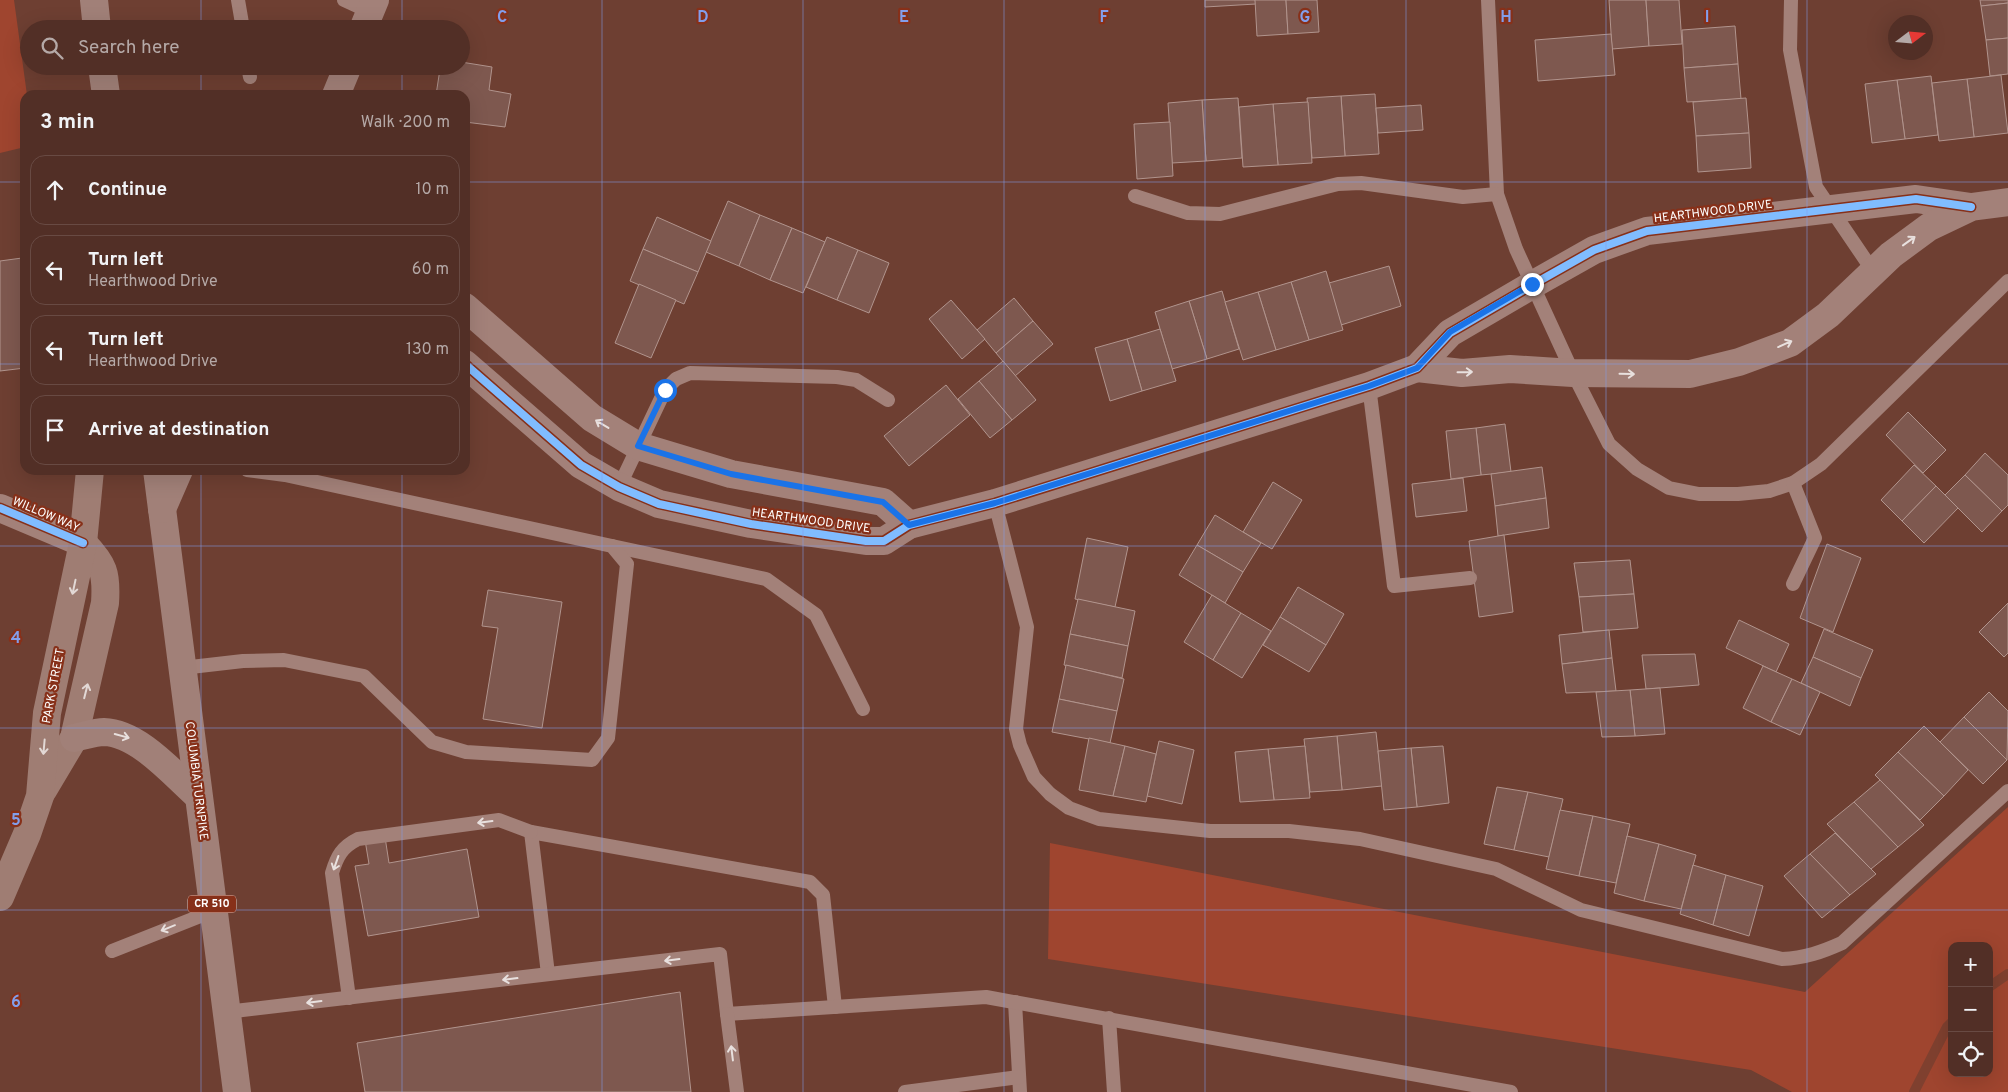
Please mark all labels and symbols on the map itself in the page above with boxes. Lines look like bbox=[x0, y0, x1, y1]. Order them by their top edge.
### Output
text: C bbox=[497, 8, 507, 28]
text: D bbox=[697, 8, 709, 28]
text: E bbox=[899, 8, 909, 28]
text: F bbox=[1099, 8, 1109, 28]
text: G bbox=[1300, 8, 1310, 28]
text: H bbox=[1500, 8, 1512, 28]
text: I bbox=[1705, 8, 1709, 28]
north arrow bbox=[1888, 15, 1933, 60]
street label: HEARTHWOOD DRIVE bbox=[1653, 197, 1773, 227]
one-way arrow bbox=[1902, 235, 1915, 246]
route end bbox=[1521, 273, 1544, 296]
one-way arrow bbox=[1777, 339, 1792, 348]
one-way arrow bbox=[1456, 367, 1473, 377]
one-way arrow bbox=[1619, 369, 1635, 379]
route start bbox=[654, 379, 677, 402]
one-way arrow bbox=[595, 418, 609, 428]
street label: WILLOW WAY bbox=[10, 494, 82, 537]
street label: HEARTHWOOD DRIVE bbox=[751, 505, 871, 537]
one-way arrow bbox=[69, 579, 78, 595]
text: 4 bbox=[11, 629, 21, 649]
street label: PARK STREET bbox=[39, 647, 69, 725]
one-way arrow bbox=[82, 683, 91, 699]
street label: COLUMBIA TURNPIKE bbox=[181, 721, 211, 841]
one-way arrow bbox=[113, 732, 129, 742]
one-way arrow bbox=[39, 739, 48, 755]
text: 5 bbox=[11, 811, 21, 831]
one-way arrow bbox=[477, 817, 493, 827]
one-way arrow bbox=[330, 855, 340, 871]
road number: CR 510 bbox=[188, 896, 236, 912]
one-way arrow bbox=[160, 925, 175, 934]
one-way arrow bbox=[664, 955, 680, 965]
one-way arrow bbox=[502, 974, 518, 984]
text: 6 bbox=[11, 993, 21, 1013]
one-way arrow bbox=[306, 997, 322, 1007]
one-way arrow bbox=[727, 1045, 737, 1061]

